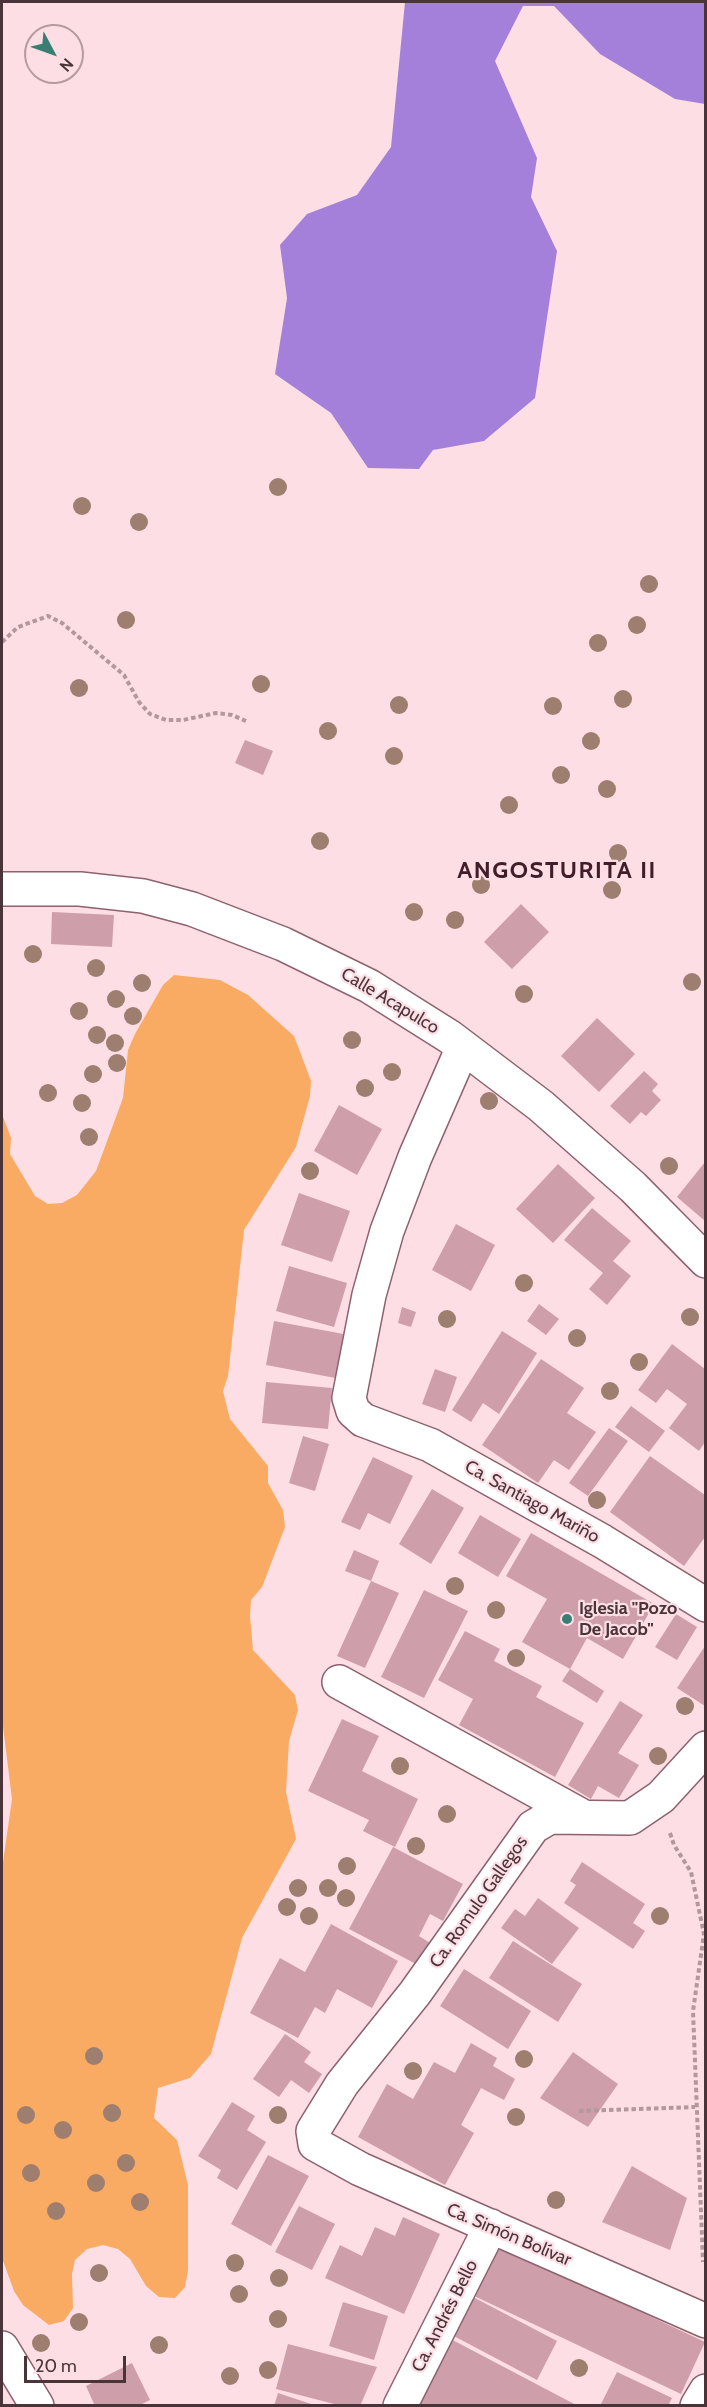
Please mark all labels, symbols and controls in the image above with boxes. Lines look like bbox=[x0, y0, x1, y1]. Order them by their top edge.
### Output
north arrow bbox=[24, 24, 84, 84]
text: N bbox=[56, 54, 77, 75]
district label: ANGOSTURITA II bbox=[457, 857, 657, 885]
street label: Calle Acapulco bbox=[337, 963, 443, 1039]
street label: Ca. Santiago Mariño bbox=[461, 1456, 603, 1548]
place label: Iglesia "Pozo De Jacob" bbox=[579, 1598, 677, 1640]
marker: Iglesia "Pozo De Jacob" bbox=[560, 1612, 574, 1626]
street label: Ca. Romulo Gallegos bbox=[425, 1832, 533, 1972]
street label: Ca. Simón Bolívar bbox=[443, 2199, 575, 2271]
street label: Ca. Andrés Bello bbox=[407, 2256, 483, 2376]
scale bar bbox=[27, 2344, 129, 2382]
text: 20 m bbox=[35, 2355, 77, 2377]

